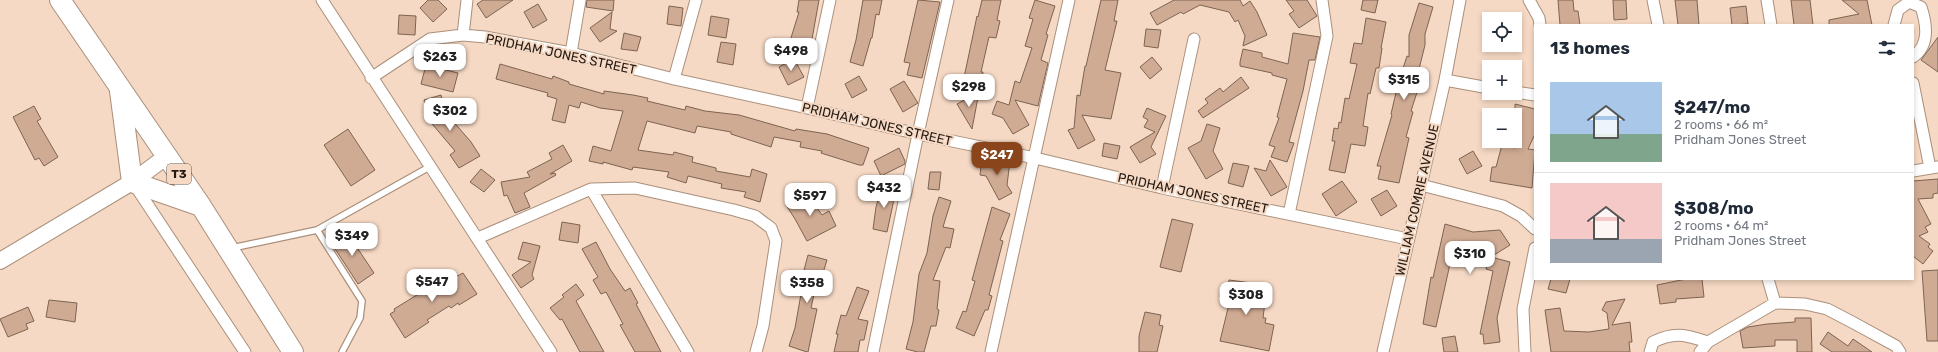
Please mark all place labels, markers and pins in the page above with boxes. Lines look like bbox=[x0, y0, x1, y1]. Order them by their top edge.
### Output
pin: $498 bbox=[767, 38, 815, 72]
pin: $263 bbox=[416, 44, 464, 78]
pin: $315 bbox=[1380, 67, 1428, 101]
pin: $298 bbox=[945, 74, 993, 108]
pin: $302 bbox=[426, 98, 474, 132]
pin: $247 bbox=[973, 142, 1021, 176]
pin: $432 bbox=[860, 175, 908, 209]
pin: $597 bbox=[786, 183, 834, 217]
pin: $349 bbox=[328, 223, 376, 257]
pin: $310 bbox=[1446, 241, 1494, 275]
pin: $547 bbox=[408, 269, 456, 303]
pin: $358 bbox=[783, 270, 831, 304]
pin: $308 bbox=[1222, 282, 1270, 316]

